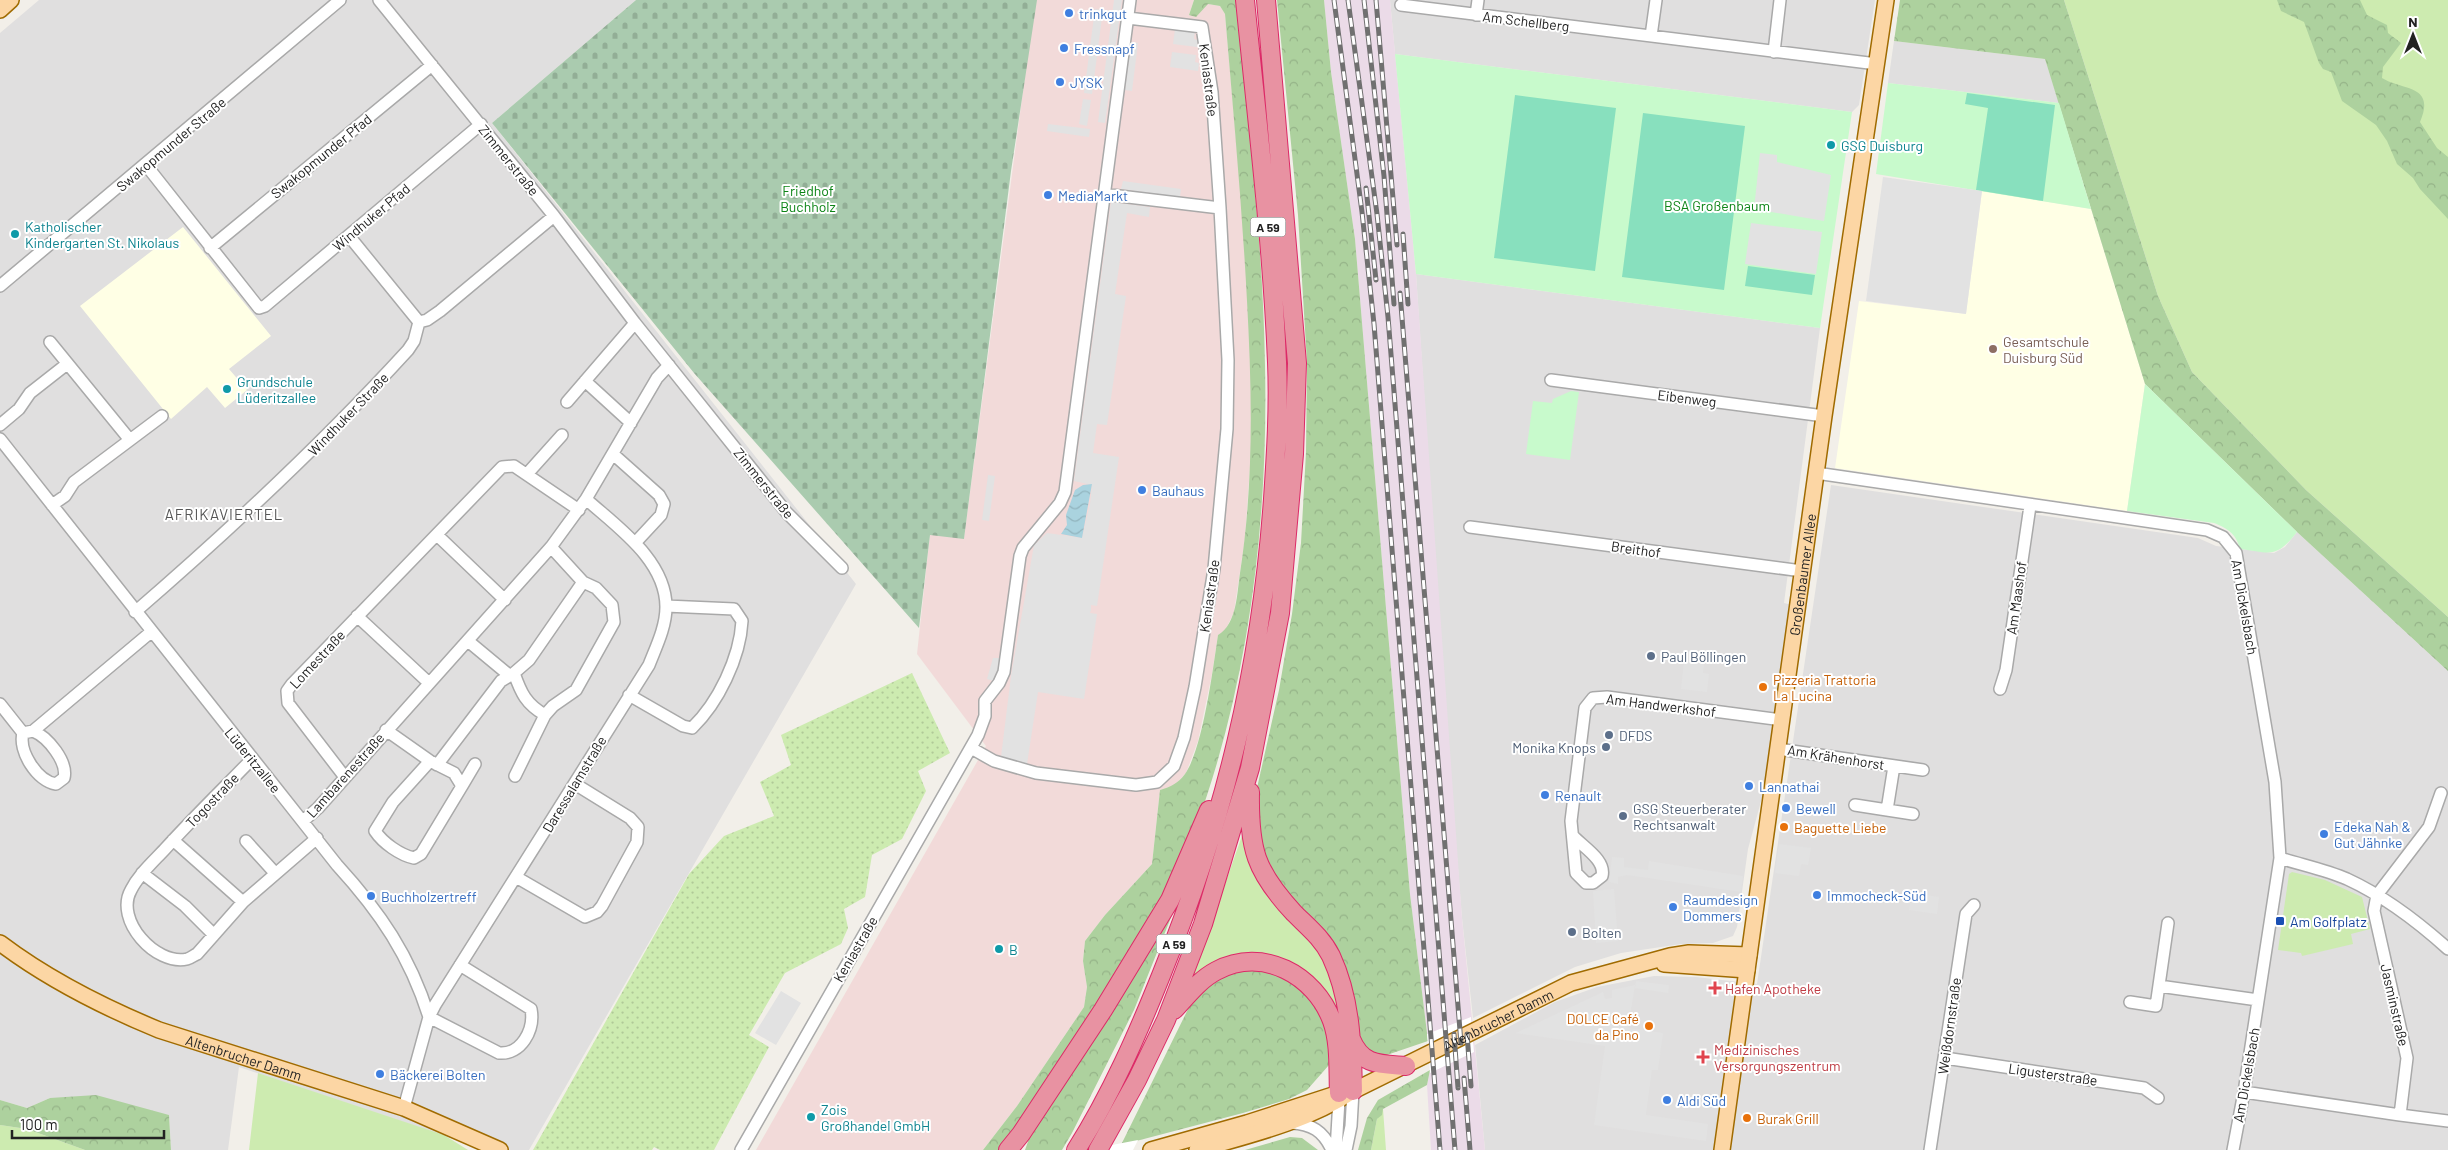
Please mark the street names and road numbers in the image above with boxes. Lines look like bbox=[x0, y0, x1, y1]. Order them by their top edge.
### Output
street label: Am Schellberg bbox=[1482, 7, 1570, 35]
street label: Keniastraße bbox=[1196, 43, 1222, 117]
street label: Swakopmunder Straße bbox=[113, 93, 229, 195]
street label: Swakopmunder Pfad bbox=[267, 110, 375, 202]
street label: Zimmerstraße bbox=[475, 121, 543, 199]
street label: Windhuker Pfad bbox=[329, 180, 413, 254]
road number: A 59 bbox=[1250, 218, 1286, 236]
street label: Windhuker Straße bbox=[304, 369, 392, 459]
street label: Eibenweg bbox=[1657, 386, 1717, 410]
street label: Zimmerstraße bbox=[730, 444, 798, 522]
street label: Großenbaumer Allee bbox=[1785, 512, 1819, 637]
street label: Breithof bbox=[1610, 537, 1662, 561]
street label: Keniastraße bbox=[1195, 558, 1223, 634]
street label: Am Dickelsbach bbox=[2228, 558, 2262, 656]
street label: Am Maashof bbox=[2002, 560, 2030, 636]
street label: Lomestraße bbox=[286, 626, 348, 692]
street label: Am Handwerkshof bbox=[1605, 690, 1717, 720]
street label: Lüderitzallee bbox=[221, 724, 285, 796]
street label: Lambarenestraße bbox=[303, 729, 387, 821]
street label: Daressalamstraße bbox=[538, 733, 610, 835]
street label: Am Krähenhorst bbox=[1786, 741, 1886, 773]
street label: Togostraße bbox=[182, 769, 242, 831]
street label: Keniastraße bbox=[829, 913, 881, 985]
road number: A 59 bbox=[1156, 934, 1192, 954]
street label: Jasminstraße bbox=[2377, 962, 2413, 1048]
street label: Weißdornstraße bbox=[1934, 976, 1964, 1076]
street label: Altenbrucher Damm bbox=[1440, 985, 1556, 1054]
street label: Am Dickelsbach bbox=[2229, 1026, 2263, 1124]
street label: Altenbrucher Damm bbox=[184, 1031, 304, 1084]
street label: Ligusterstraße bbox=[2007, 1059, 2099, 1089]

